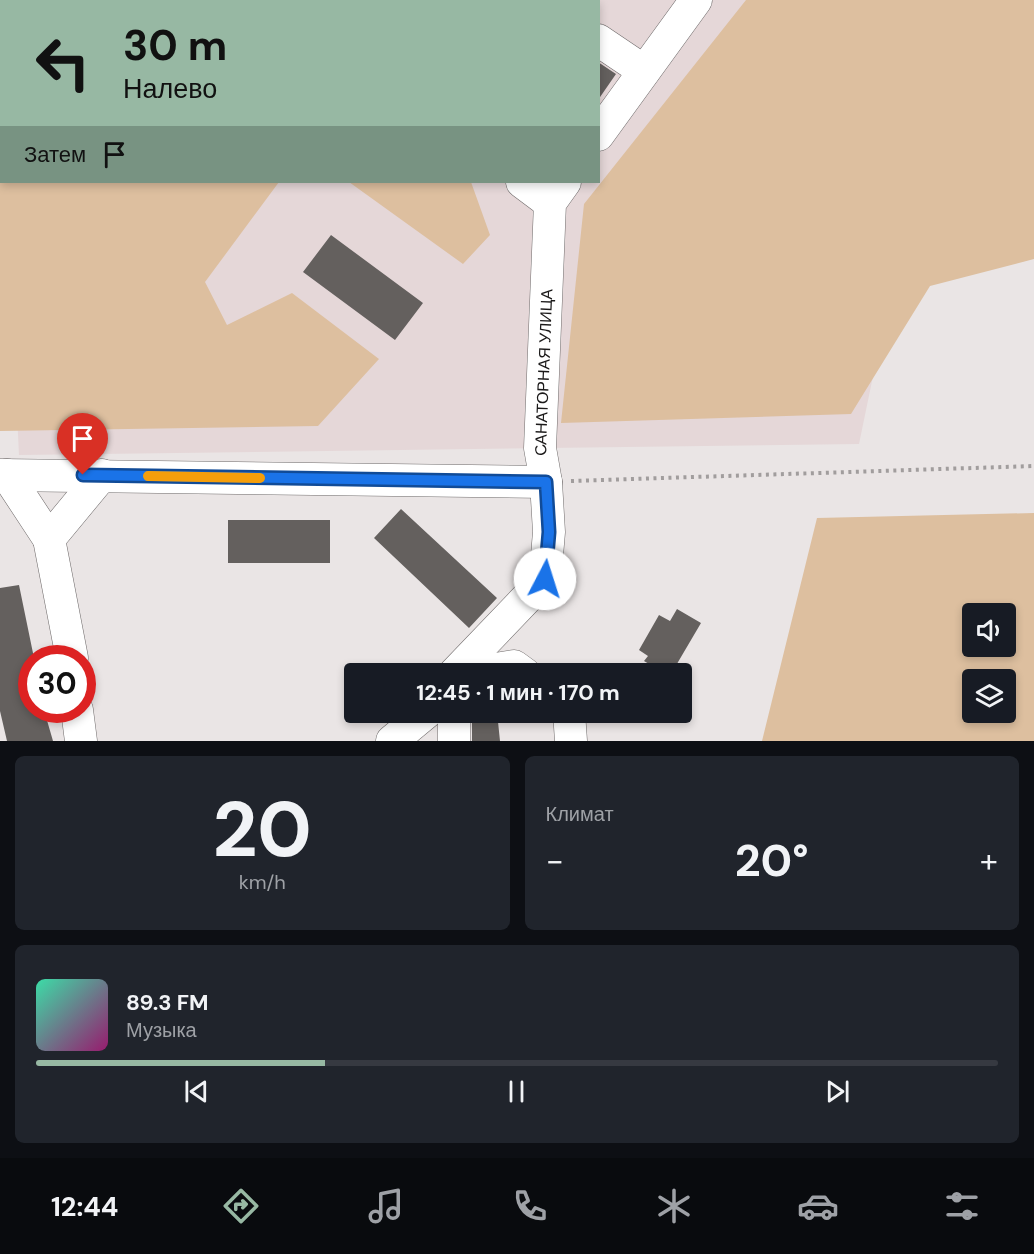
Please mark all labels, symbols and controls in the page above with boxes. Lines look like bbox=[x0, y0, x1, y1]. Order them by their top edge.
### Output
text: 30 m bbox=[123, 18, 227, 73]
icon: left bbox=[24, 24, 102, 102]
text: Налево bbox=[123, 71, 217, 106]
icon: arrive bbox=[98, 138, 131, 171]
text: Затем bbox=[24, 140, 86, 169]
street label: САНАТОРНАЯ УЛИЦА bbox=[529, 288, 557, 458]
pin bbox=[57, 413, 108, 475]
icon: arrive bbox=[66, 422, 99, 455]
position arrow bbox=[513, 547, 577, 611]
map controls bbox=[962, 603, 1016, 723]
button: sound bbox=[962, 603, 1016, 657]
speed limit sign: 30 bbox=[18, 645, 96, 723]
button: layers bbox=[962, 669, 1016, 723]
text: 12:45 · 1 мин · 170 m bbox=[416, 678, 620, 707]
text: 20 bbox=[212, 779, 312, 880]
text: Климат bbox=[546, 801, 614, 827]
text: 20° bbox=[735, 831, 809, 890]
text: − bbox=[546, 839, 564, 882]
text: + bbox=[980, 839, 998, 882]
text: km/h bbox=[239, 869, 286, 895]
text: 89.3 FM bbox=[126, 988, 208, 1017]
text: Музыка bbox=[126, 1017, 197, 1043]
icon: previous bbox=[180, 1075, 213, 1108]
icon: pause bbox=[500, 1075, 533, 1108]
icon: next bbox=[821, 1075, 854, 1108]
icon: directions bbox=[220, 1185, 262, 1227]
icon: music bbox=[365, 1185, 407, 1227]
icon: phone bbox=[509, 1185, 551, 1227]
icon: climate bbox=[653, 1185, 695, 1227]
icon: car bbox=[797, 1185, 839, 1227]
icon: filters bbox=[941, 1185, 983, 1227]
text: 12:44 bbox=[51, 1189, 118, 1224]

